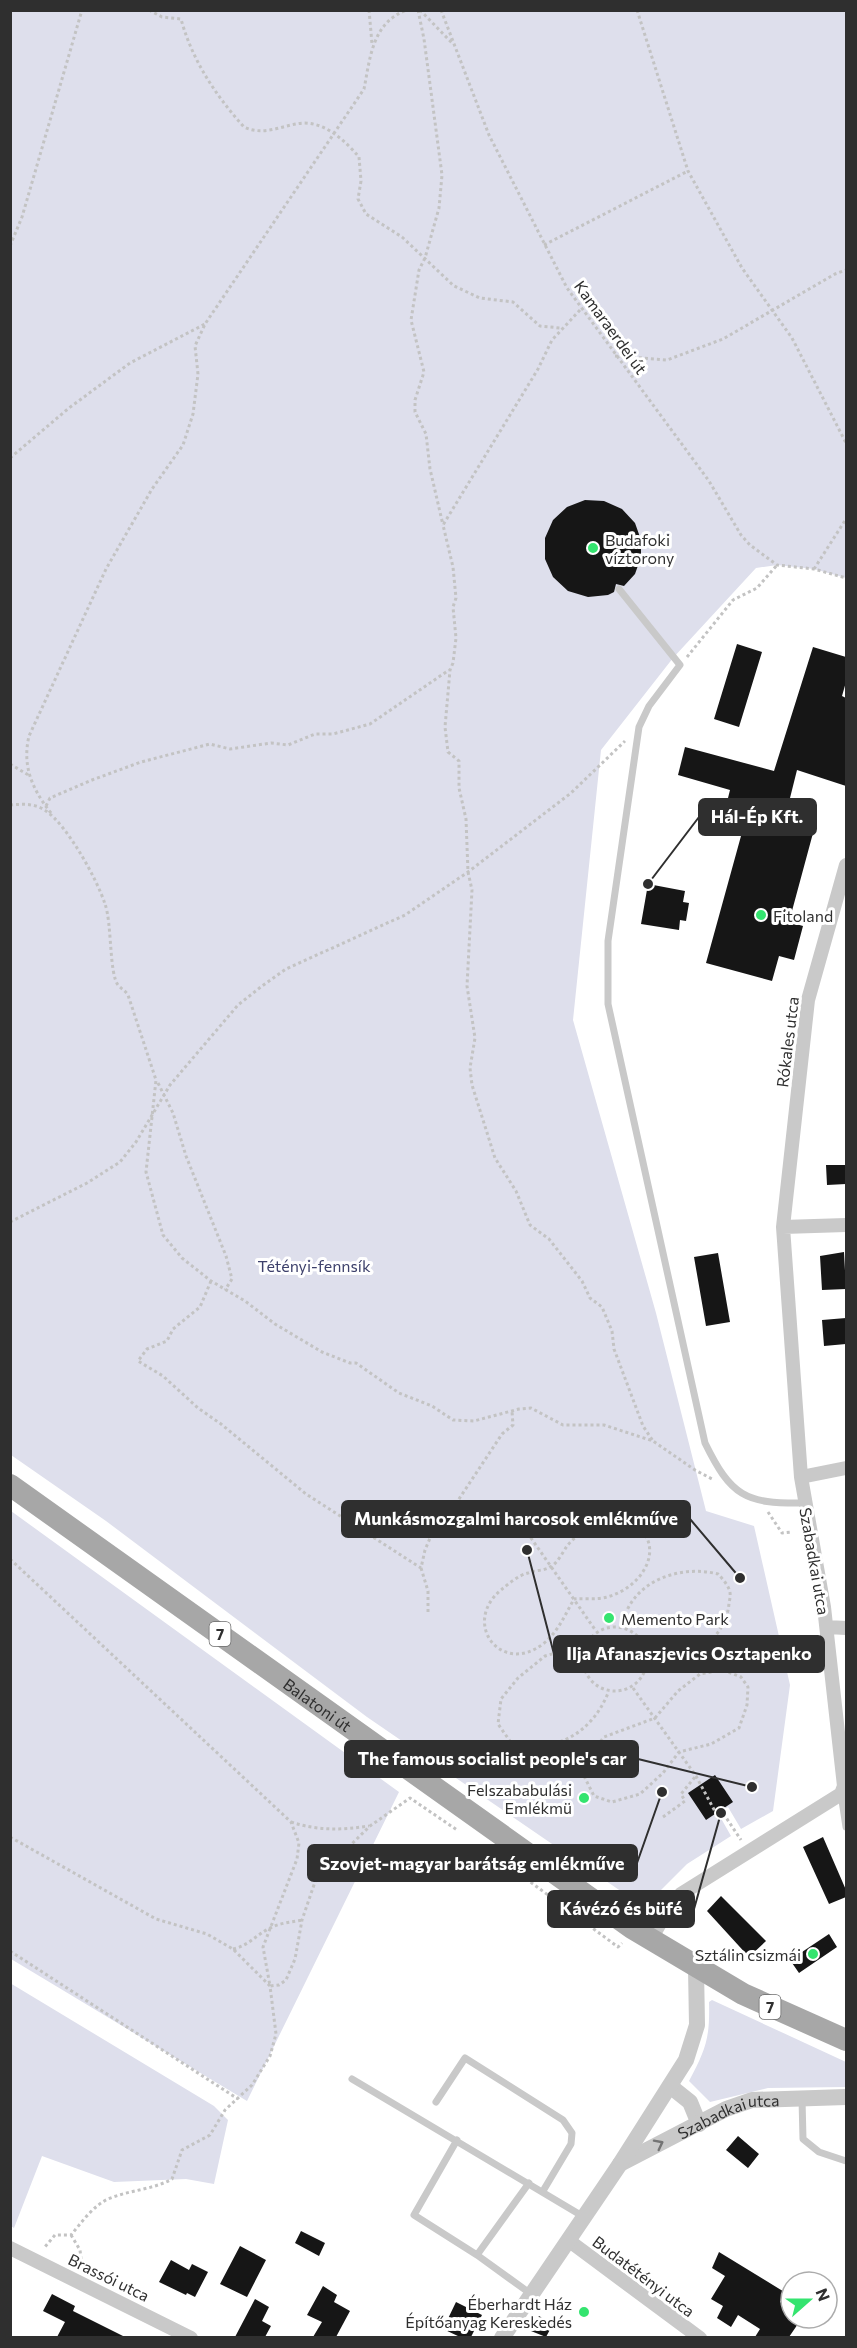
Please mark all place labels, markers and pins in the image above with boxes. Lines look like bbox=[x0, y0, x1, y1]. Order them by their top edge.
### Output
place label: Budafoki víztorony bbox=[605, 530, 674, 567]
marker: Budafoki víztorony bbox=[586, 541, 600, 555]
callout: Hál-Ép Kft. bbox=[699, 799, 816, 835]
place label: Fitoland bbox=[773, 906, 833, 925]
marker: Fitoland bbox=[754, 908, 768, 922]
callout: Munkásmozgalmi harcosok emlékműve bbox=[342, 1501, 690, 1537]
place label: Memento Park bbox=[621, 1609, 729, 1628]
marker: Memento Park bbox=[602, 1611, 616, 1625]
callout: Ilja Afanaszjevics Osztapenko bbox=[554, 1636, 824, 1672]
callout: The famous socialist people's car bbox=[345, 1741, 638, 1777]
place label: Felszababulási Emlékmü bbox=[467, 1780, 572, 1817]
marker: Felszababulási Emlékmü bbox=[577, 1791, 591, 1805]
callout: Szovjet-magyar barátság emlékműve bbox=[308, 1845, 637, 1881]
callout: Kávézó és büfé bbox=[548, 1891, 694, 1927]
place label: Sztálin csizmái bbox=[695, 1945, 801, 1964]
marker: Sztálin csizmái bbox=[806, 1947, 820, 1961]
place label: Éberhardt Ház Építőanyag Kereskedés bbox=[405, 2294, 572, 2331]
marker: Éberhardt Ház Építőanyag Kereskedés bbox=[577, 2305, 591, 2319]

